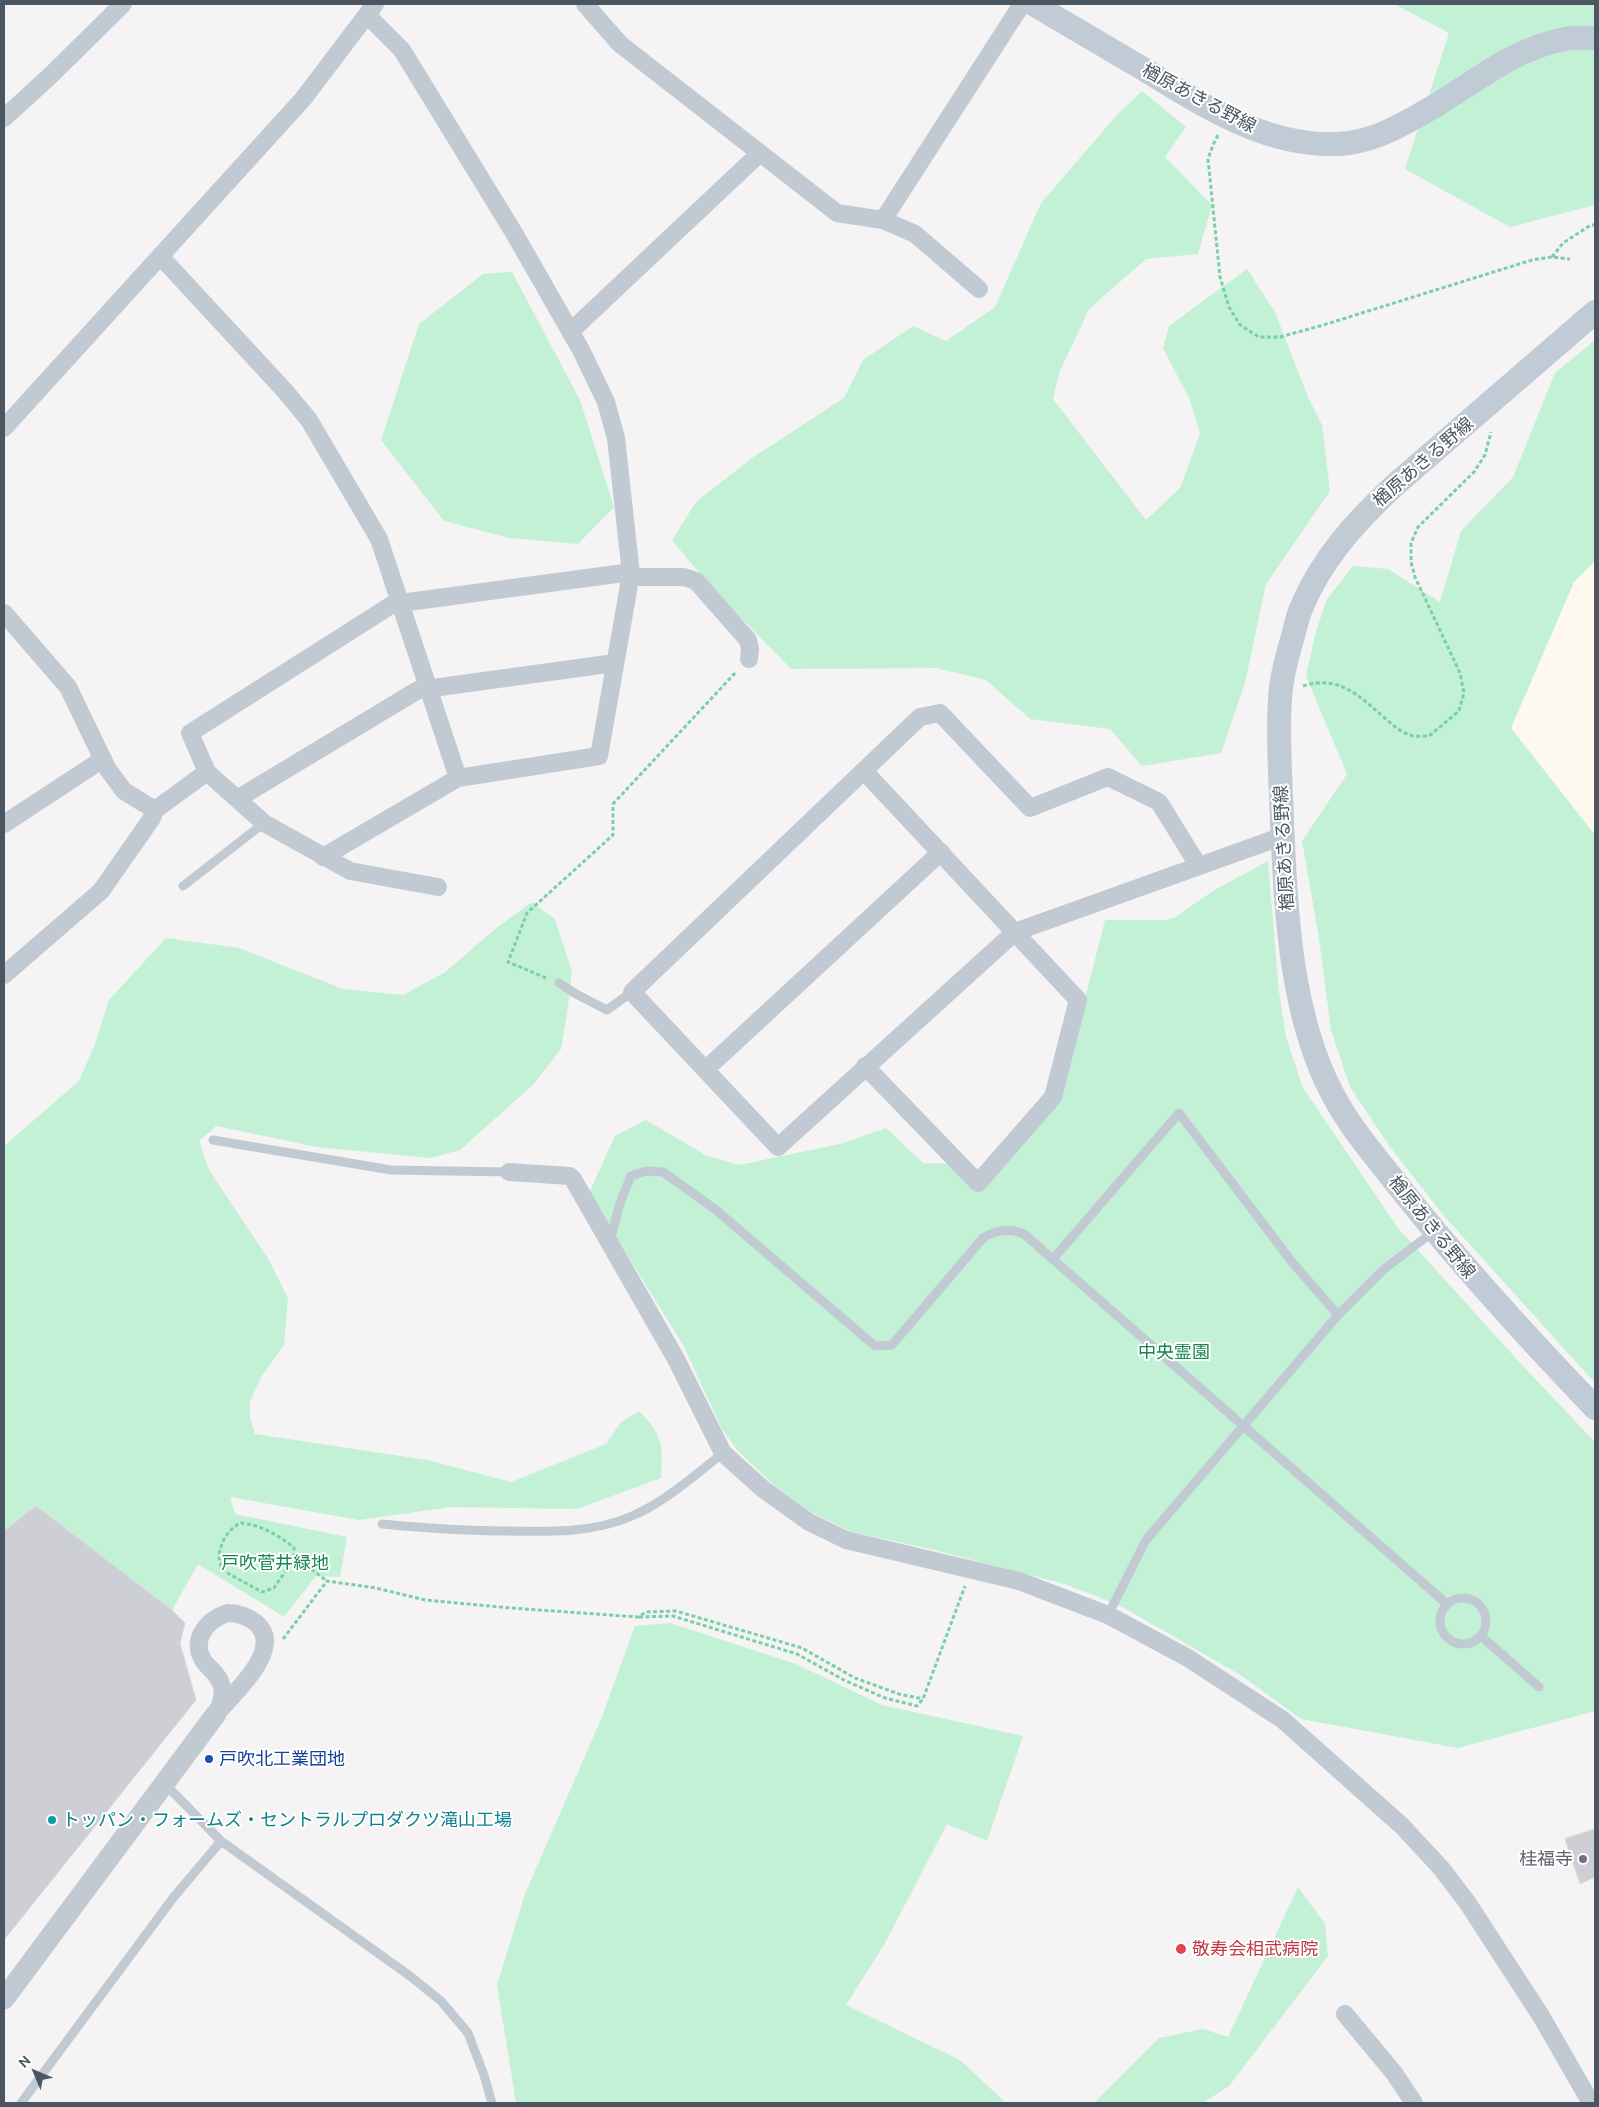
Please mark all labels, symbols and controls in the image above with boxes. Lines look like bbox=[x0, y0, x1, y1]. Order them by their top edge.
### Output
street label: 楢原あきる野線 bbox=[1138, 59, 1260, 137]
street label: 楢原あきる野線 bbox=[1368, 413, 1478, 511]
street label: 楢原あきる野線 bbox=[1270, 785, 1298, 911]
street label: 楢原あきる野線 bbox=[1384, 1171, 1480, 1283]
park label: 中央霊園 bbox=[1138, 1341, 1210, 1363]
park label: 戸吹菅井緑地 bbox=[221, 1552, 329, 1574]
place label: 戸吹北工業団地 bbox=[219, 1748, 345, 1770]
marker: 戸吹北工業団地 bbox=[203, 1753, 215, 1765]
place label: トッパン・フォームズ・セントラルプロダクツ滝山工場 bbox=[62, 1809, 512, 1831]
marker: トッパン・フォームズ・セントラルプロダクツ滝山工場 bbox=[46, 1814, 58, 1826]
place label: 桂福寺 bbox=[1519, 1848, 1573, 1870]
marker: 桂福寺 bbox=[1577, 1853, 1589, 1865]
place label: 敬寿会相武病院 bbox=[1192, 1938, 1318, 1960]
marker: 敬寿会相武病院 bbox=[1174, 1942, 1188, 1956]
north arrow bbox=[10, 2047, 60, 2097]
text: N bbox=[15, 2052, 34, 2071]

